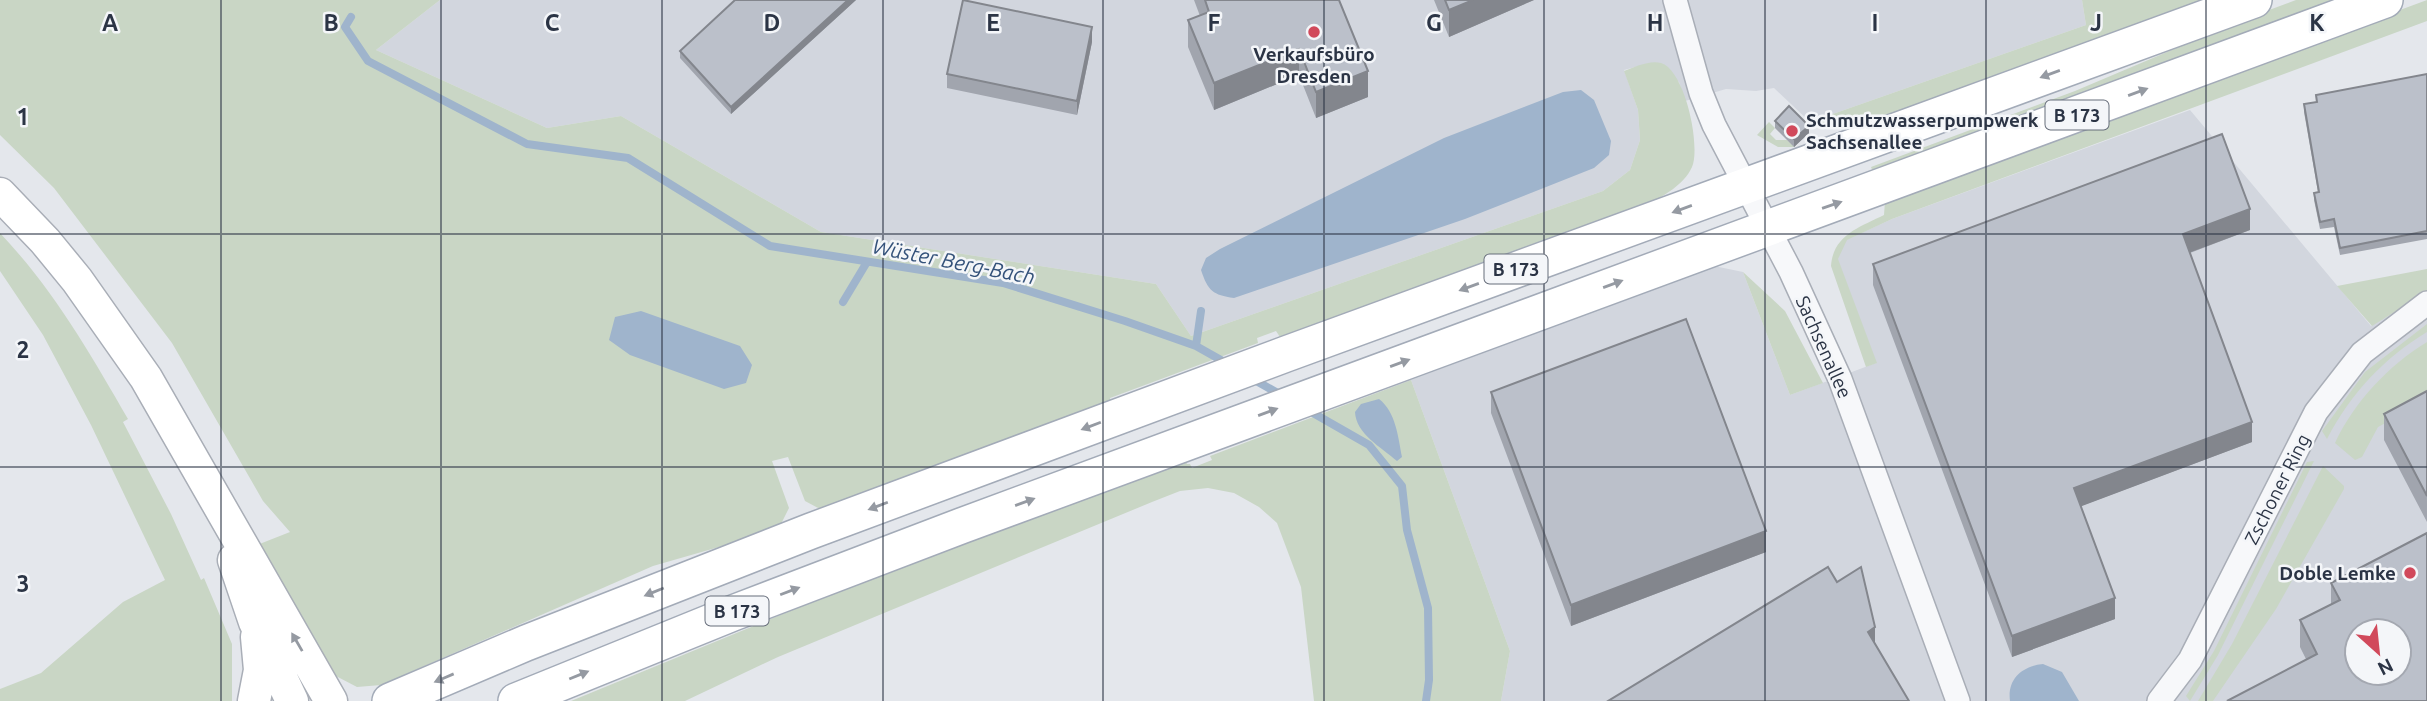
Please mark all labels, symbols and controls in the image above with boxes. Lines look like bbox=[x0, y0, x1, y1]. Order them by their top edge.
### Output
text: A bbox=[102, 10, 118, 35]
text: B bbox=[323, 10, 339, 35]
text: C bbox=[545, 10, 560, 35]
text: D bbox=[764, 10, 780, 35]
text: E bbox=[986, 10, 1000, 35]
text: F bbox=[1208, 10, 1221, 35]
text: G bbox=[1426, 10, 1442, 35]
text: H bbox=[1647, 10, 1663, 35]
text: I bbox=[1872, 10, 1878, 35]
text: J bbox=[2090, 10, 2102, 35]
text: K bbox=[2309, 10, 2325, 35]
marker: Verkaufsbüro Dresden bbox=[1306, 24, 1322, 40]
place label: Verkaufsbüro Dresden bbox=[1253, 43, 1375, 87]
one-way arrow bbox=[2039, 69, 2060, 80]
one-way arrow bbox=[2127, 86, 2148, 97]
road number: B 173 bbox=[2046, 100, 2108, 130]
text: 1 bbox=[17, 104, 29, 129]
place label: Schmutzwasserpumpwerk Sachsenallee bbox=[1806, 109, 2039, 153]
marker: Schmutzwasserpumpwerk Sachsenallee bbox=[1784, 123, 1800, 139]
one-way arrow bbox=[1822, 199, 1843, 210]
one-way arrow bbox=[1672, 203, 1693, 214]
water label: Wüster Berg-Bach bbox=[871, 233, 1037, 289]
road number: B 173 bbox=[1484, 255, 1548, 284]
one-way arrow bbox=[1603, 279, 1624, 290]
one-way arrow bbox=[1458, 282, 1479, 293]
street label: Sachsenallee bbox=[1792, 292, 1856, 402]
text: 2 bbox=[17, 337, 29, 362]
one-way arrow bbox=[1390, 357, 1411, 368]
one-way arrow bbox=[1257, 406, 1278, 417]
one-way arrow bbox=[1080, 421, 1101, 432]
street label: Zschoner Ring bbox=[2240, 430, 2314, 548]
one-way arrow bbox=[1014, 496, 1035, 507]
one-way arrow bbox=[867, 501, 888, 512]
place label: Doble Lemke bbox=[2279, 562, 2396, 584]
marker: Doble Lemke bbox=[2402, 565, 2418, 581]
text: 3 bbox=[17, 571, 29, 596]
one-way arrow bbox=[780, 585, 801, 596]
one-way arrow bbox=[644, 587, 665, 598]
road number: B 173 bbox=[706, 596, 768, 626]
north arrow bbox=[2343, 617, 2413, 687]
one-way arrow bbox=[291, 632, 303, 651]
text: N bbox=[2374, 654, 2397, 680]
one-way arrow bbox=[569, 670, 590, 681]
one-way arrow bbox=[433, 673, 454, 684]

